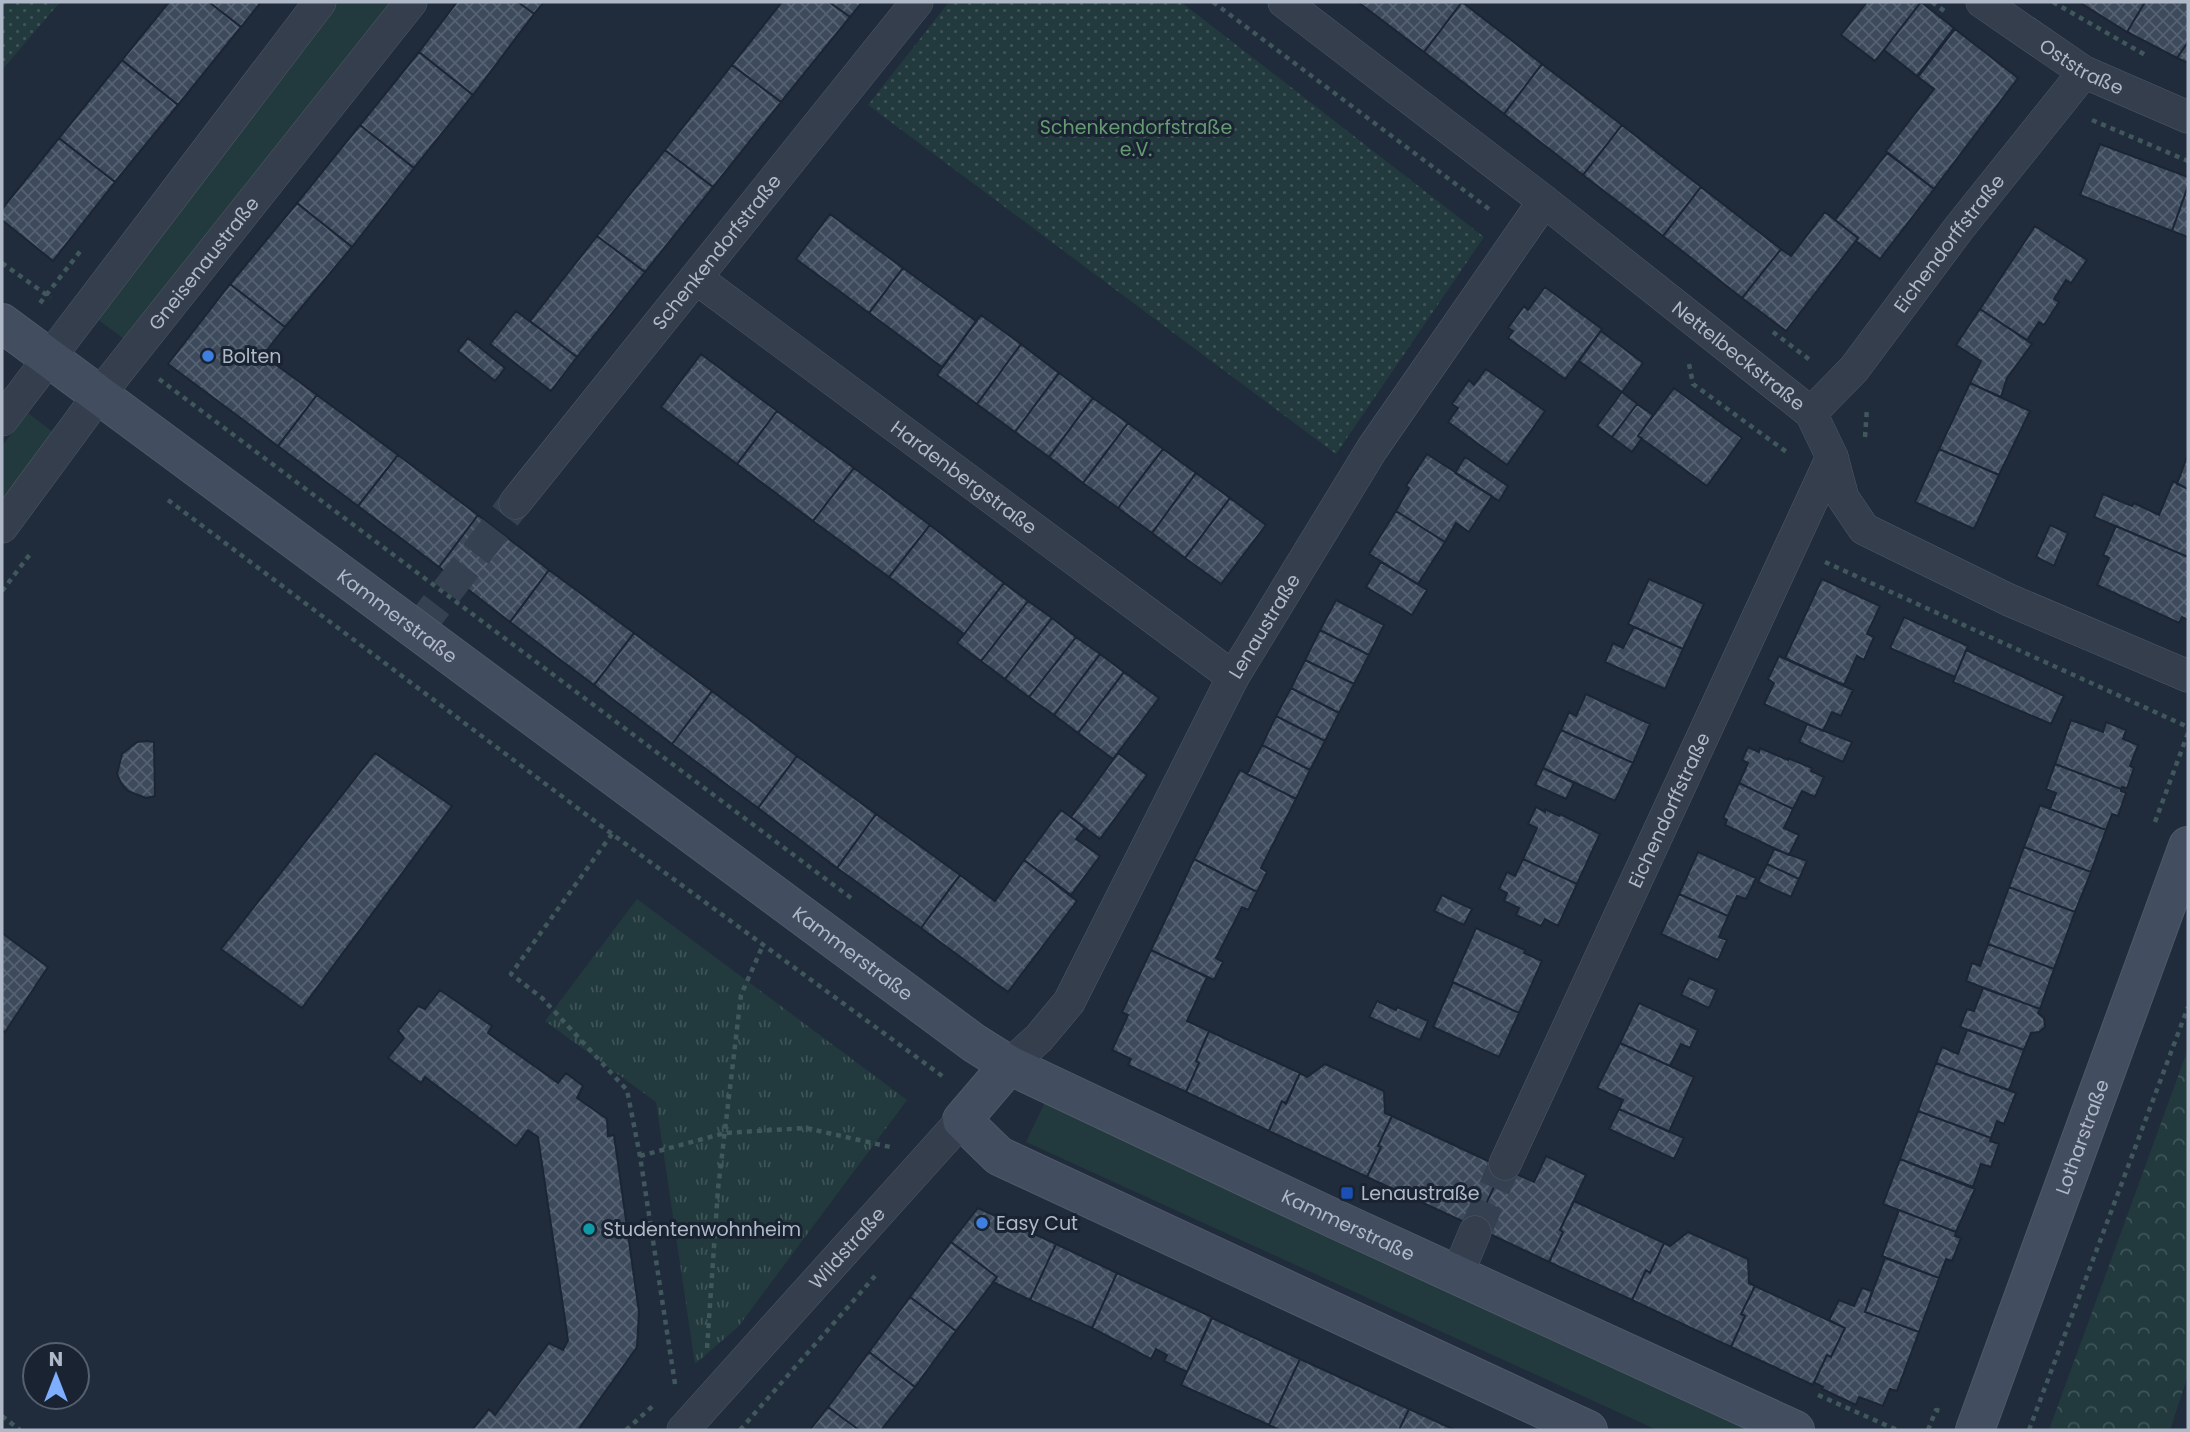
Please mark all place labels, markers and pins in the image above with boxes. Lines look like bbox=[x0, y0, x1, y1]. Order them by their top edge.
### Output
place label: Bolten bbox=[222, 343, 281, 370]
marker: Bolten bbox=[200, 348, 216, 364]
place label: Lenaustraße bbox=[1361, 1180, 1480, 1207]
marker: Lenaustraße bbox=[1339, 1185, 1355, 1201]
place label: Easy Cut bbox=[996, 1210, 1078, 1237]
marker: Easy Cut bbox=[974, 1215, 990, 1231]
place label: Studentenwohnheim bbox=[603, 1216, 801, 1243]
marker: Studentenwohnheim bbox=[581, 1221, 597, 1237]

